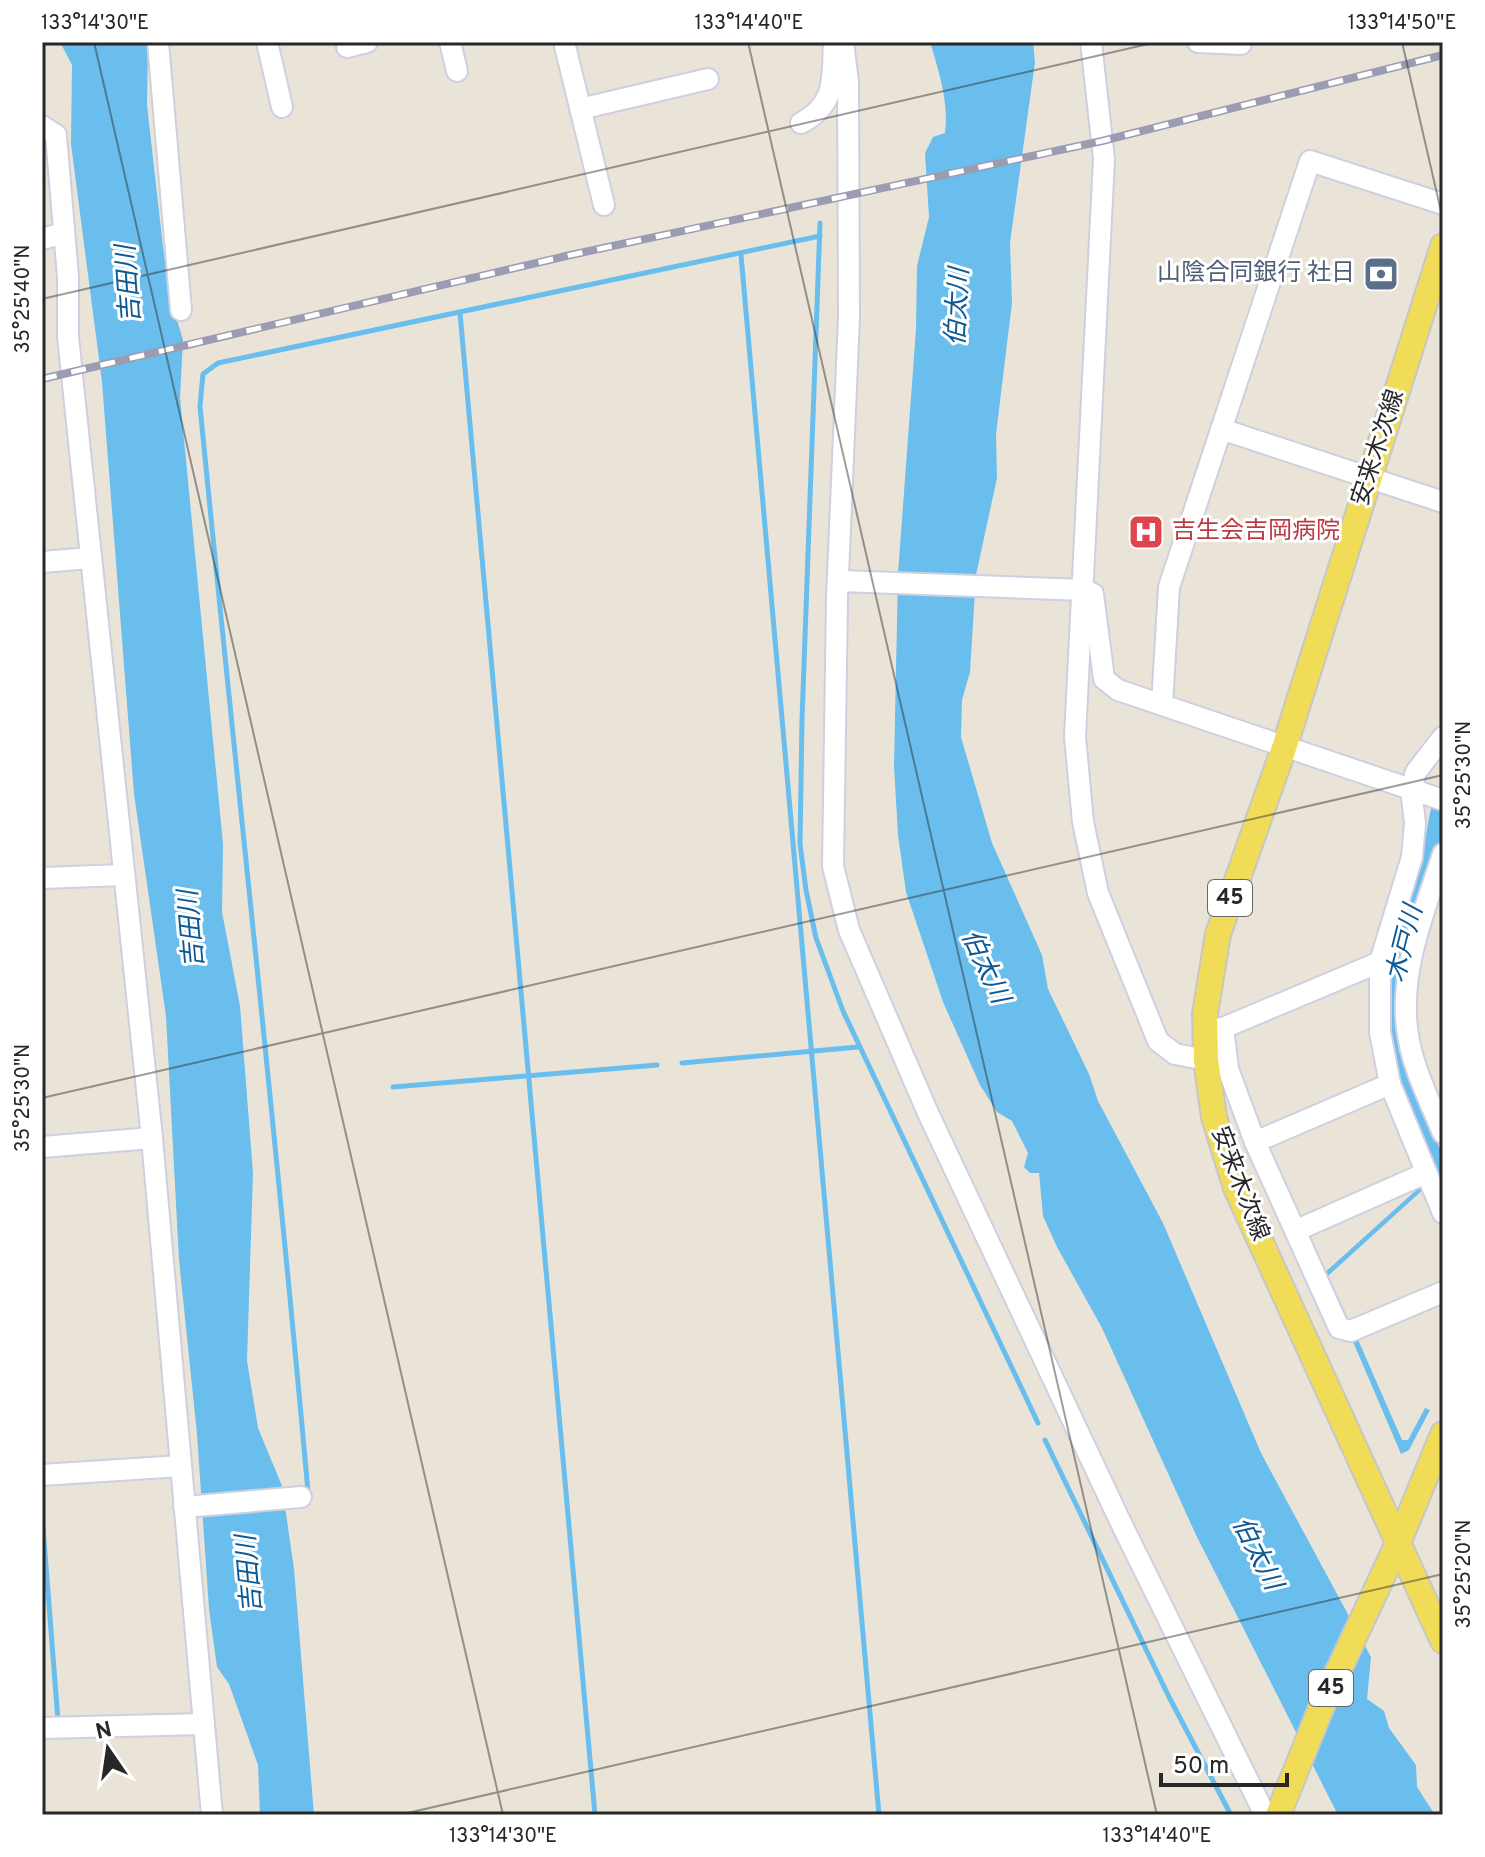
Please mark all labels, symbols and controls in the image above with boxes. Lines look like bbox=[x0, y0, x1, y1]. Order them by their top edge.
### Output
text: 133°14'30"E bbox=[41, 11, 149, 37]
text: 133°14'40"E bbox=[695, 11, 803, 37]
text: 133°14'50"E bbox=[1348, 11, 1456, 37]
water label: 吉田川 bbox=[111, 241, 149, 324]
text: 35°25'40"N bbox=[11, 244, 37, 354]
bank icon: 山陰合同銀行 社日 bbox=[1362, 255, 1400, 293]
place label: 山陰合同銀行 社日 bbox=[1157, 259, 1355, 289]
water label: 伯太川 bbox=[940, 264, 978, 347]
street label: 安来木次線 bbox=[1346, 386, 1412, 510]
hospital icon: 吉生会吉岡病院 bbox=[1127, 513, 1165, 551]
place label: 吉生会吉岡病院 bbox=[1172, 517, 1340, 547]
text: 35°25'30"N bbox=[1452, 721, 1478, 829]
road number: 45 bbox=[1208, 880, 1252, 916]
water label: 吉田川 bbox=[173, 886, 213, 969]
water label: 木戸川 bbox=[1381, 899, 1432, 986]
water label: 伯太川 bbox=[953, 925, 1017, 1012]
text: 35°25'30"N bbox=[11, 1044, 37, 1152]
street label: 安来木次線 bbox=[1203, 1123, 1275, 1245]
water label: 伯太川 bbox=[1224, 1512, 1290, 1599]
text: 35°25'20"N bbox=[1452, 1520, 1478, 1628]
water label: 吉田川 bbox=[231, 1531, 271, 1614]
road number: 45 bbox=[1309, 1670, 1353, 1706]
north arrow bbox=[68, 1709, 148, 1789]
text: N bbox=[93, 1717, 115, 1747]
scale bar bbox=[1161, 1737, 1287, 1787]
text: 50 m bbox=[1173, 1752, 1229, 1782]
text: 133°14'30"E bbox=[449, 1824, 557, 1850]
text: 133°14'40"E bbox=[1103, 1824, 1211, 1850]

